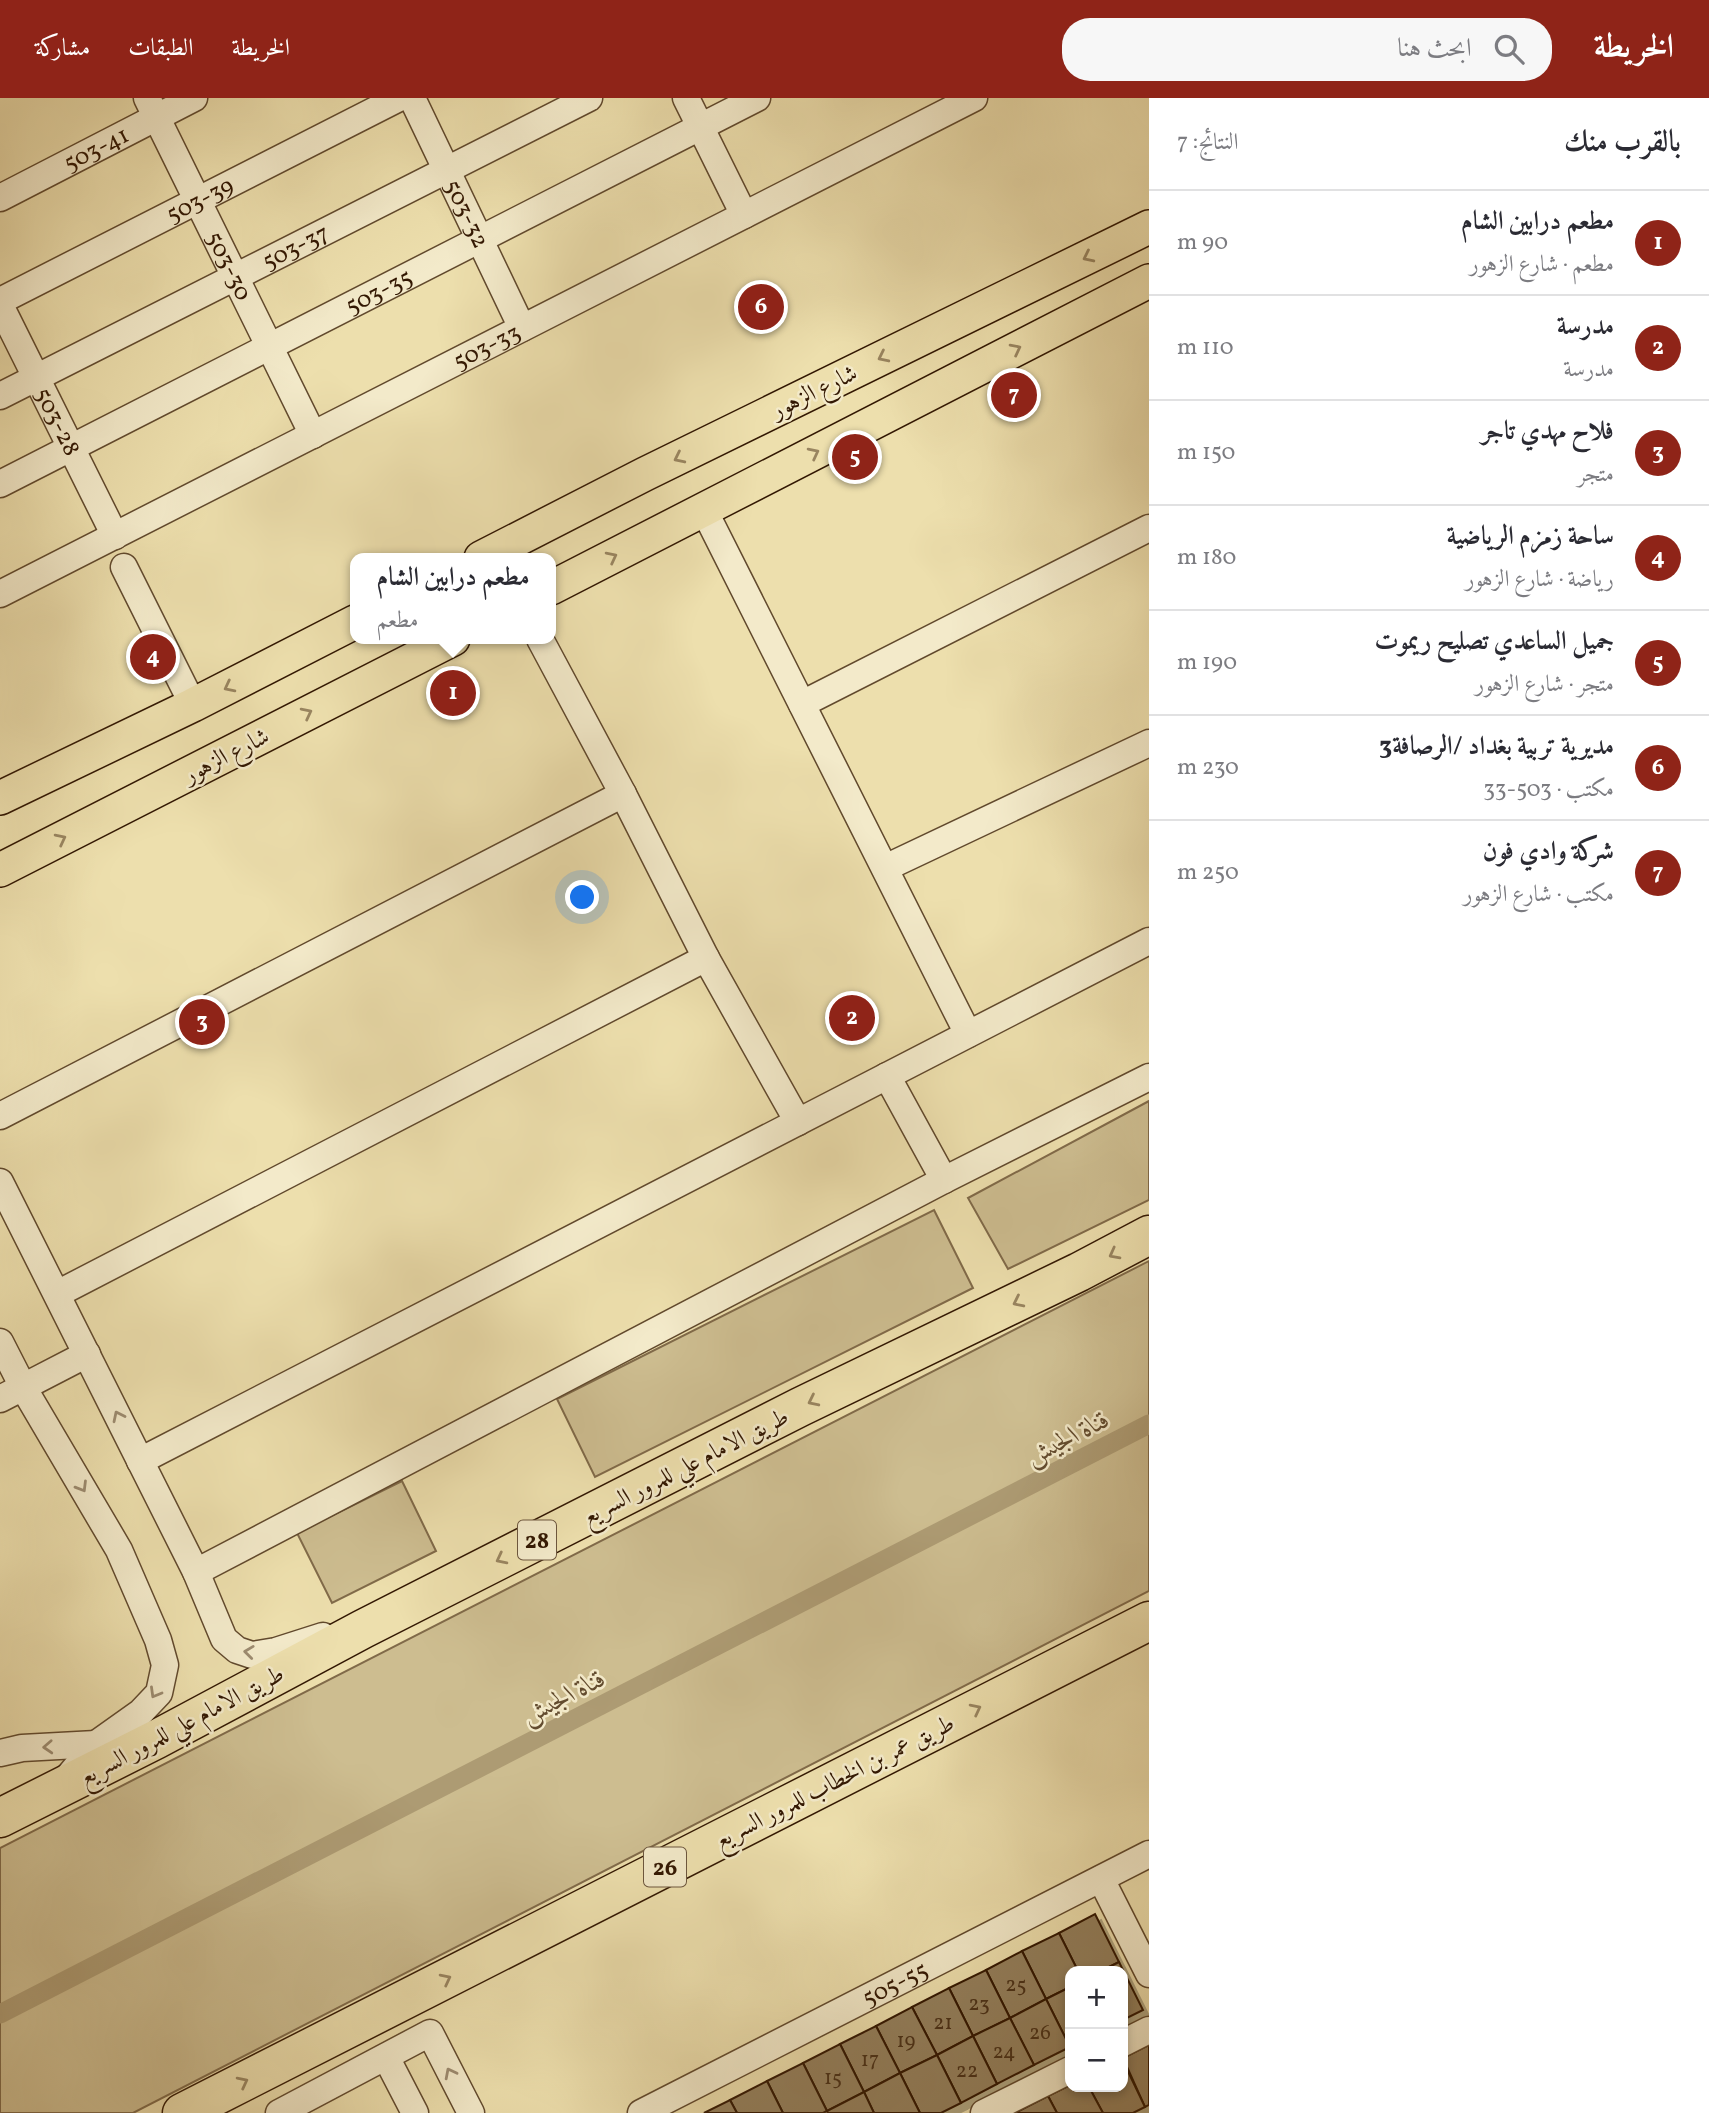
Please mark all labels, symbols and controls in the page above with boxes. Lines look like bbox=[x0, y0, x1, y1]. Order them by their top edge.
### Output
search box bbox=[1062, 18, 1552, 81]
text: الخريطة bbox=[1594, 26, 1674, 72]
icon: search bbox=[1490, 30, 1528, 68]
text: ابحث هنا bbox=[1397, 31, 1472, 67]
text: مشاركة bbox=[35, 32, 90, 66]
text: الطبقات bbox=[128, 32, 194, 66]
text: الخريطة bbox=[232, 32, 290, 66]
street label: 503-41 bbox=[58, 119, 136, 181]
text: بالقرب منك bbox=[1564, 122, 1681, 164]
text: النتائج: 7 bbox=[1177, 127, 1239, 159]
street label: 503-39 bbox=[161, 170, 240, 233]
street label: 503-32 bbox=[434, 174, 496, 254]
text: مطعم درابين الشام bbox=[1461, 204, 1614, 240]
street label: 503-37 bbox=[257, 217, 336, 280]
street label: 503-30 bbox=[196, 226, 259, 307]
text: 90 m bbox=[1177, 227, 1228, 259]
text: 1 bbox=[1653, 227, 1663, 259]
one-way arrow bbox=[1083, 249, 1095, 263]
text: مطعم · شارع الزهور bbox=[1470, 249, 1614, 281]
street label: 503-35 bbox=[340, 261, 419, 324]
pin: 6 bbox=[738, 281, 784, 333]
text: مدرسة bbox=[1557, 309, 1614, 345]
street label: 503-33 bbox=[448, 317, 527, 379]
text: 110 m bbox=[1177, 332, 1234, 364]
text: 2 bbox=[1652, 332, 1664, 364]
one-way arrow bbox=[1009, 344, 1021, 357]
one-way arrow bbox=[878, 349, 890, 363]
text: مدرسة bbox=[1563, 354, 1614, 386]
street label: شارع الزهور bbox=[764, 357, 864, 430]
pin: 7 bbox=[991, 369, 1037, 421]
street label: 503-28 bbox=[25, 382, 87, 462]
text: فلاح مهدي تاجر bbox=[1481, 414, 1614, 450]
pin: 5 bbox=[832, 431, 878, 483]
text: 150 m bbox=[1177, 437, 1235, 469]
text: 3 bbox=[1652, 437, 1664, 469]
one-way arrow bbox=[807, 448, 819, 461]
one-way arrow bbox=[674, 449, 686, 463]
text: متجر bbox=[1578, 459, 1614, 491]
text: ساحة زمزم الرياضية bbox=[1447, 519, 1614, 555]
text: 180 m bbox=[1177, 542, 1236, 574]
text: 4 bbox=[1651, 542, 1665, 574]
one-way arrow bbox=[605, 552, 617, 566]
popup bbox=[350, 553, 556, 644]
text: مطعم درابين الشام bbox=[376, 560, 530, 596]
text: رياضة · شارع الزهور bbox=[1465, 564, 1614, 596]
text: مطعم bbox=[376, 605, 419, 637]
text: جميل الساعدي تصليح ريموت bbox=[1374, 624, 1614, 660]
pin: 4 bbox=[130, 631, 176, 683]
text: 190 m bbox=[1177, 647, 1237, 679]
text: 5 bbox=[1652, 647, 1664, 679]
pin: 1 bbox=[430, 667, 476, 719]
text: متجر · شارع الزهور bbox=[1475, 669, 1614, 701]
one-way arrow bbox=[224, 678, 236, 692]
one-way arrow bbox=[300, 708, 312, 722]
street label: شارع الزهور bbox=[176, 721, 276, 795]
text: مديرية تربية بغداد /الرصافة3 bbox=[1379, 729, 1614, 765]
text: 230 m bbox=[1177, 752, 1239, 784]
text: 6 bbox=[1652, 752, 1664, 784]
text: مكتب · 503-33 bbox=[1483, 774, 1614, 806]
one-way arrow bbox=[54, 834, 66, 848]
text: شركة وادي فون bbox=[1483, 834, 1614, 870]
text: 250 m bbox=[1177, 857, 1239, 889]
text: 7 bbox=[1653, 857, 1664, 889]
text: مكتب · شارع الزهور bbox=[1463, 879, 1614, 911]
your location bbox=[565, 880, 599, 914]
pin: 2 bbox=[829, 992, 875, 1044]
pin: 3 bbox=[179, 996, 225, 1048]
one-way arrow bbox=[1109, 1245, 1121, 1259]
one-way arrow bbox=[1013, 1293, 1025, 1307]
one-way arrow bbox=[808, 1393, 820, 1407]
street label: طريق الامام علي للمرور السريع bbox=[576, 1401, 797, 1538]
water label: قناة الجيش bbox=[1019, 1402, 1116, 1475]
one-way arrow bbox=[112, 1411, 126, 1423]
one-way arrow bbox=[73, 1480, 86, 1493]
road number: 28 bbox=[518, 1520, 556, 1560]
one-way arrow bbox=[496, 1550, 508, 1564]
one-way arrow bbox=[243, 1644, 255, 1659]
street label: طريق الامام علي للمرور السريع bbox=[73, 1658, 293, 1799]
water label: قناة الجيش bbox=[515, 1661, 612, 1734]
one-way arrow bbox=[150, 1685, 163, 1698]
one-way arrow bbox=[969, 1703, 981, 1717]
street label: طريق عمر بن الخطاب للمرور السريع bbox=[709, 1707, 963, 1861]
one-way arrow bbox=[42, 1739, 53, 1754]
road number: 26 bbox=[644, 1848, 686, 1886]
street label: 505-55 bbox=[857, 1954, 935, 2016]
map controls bbox=[1065, 1966, 1128, 2092]
button: + bbox=[1065, 1966, 1128, 2029]
house number: 25 bbox=[1005, 1971, 1027, 2000]
one-way arrow bbox=[439, 1973, 451, 1987]
house number: 23 bbox=[968, 1990, 990, 2019]
house number: 21 bbox=[933, 2009, 953, 2038]
house number: 26 bbox=[1029, 2019, 1051, 2048]
house number: 19 bbox=[896, 2027, 916, 2056]
button: − bbox=[1065, 2029, 1128, 2092]
house number: 24 bbox=[992, 2038, 1016, 2067]
house number: 17 bbox=[861, 2046, 879, 2075]
house number: 22 bbox=[956, 2057, 978, 2086]
house number: 15 bbox=[824, 2064, 842, 2093]
one-way arrow bbox=[445, 2068, 459, 2080]
one-way arrow bbox=[236, 2077, 248, 2090]

